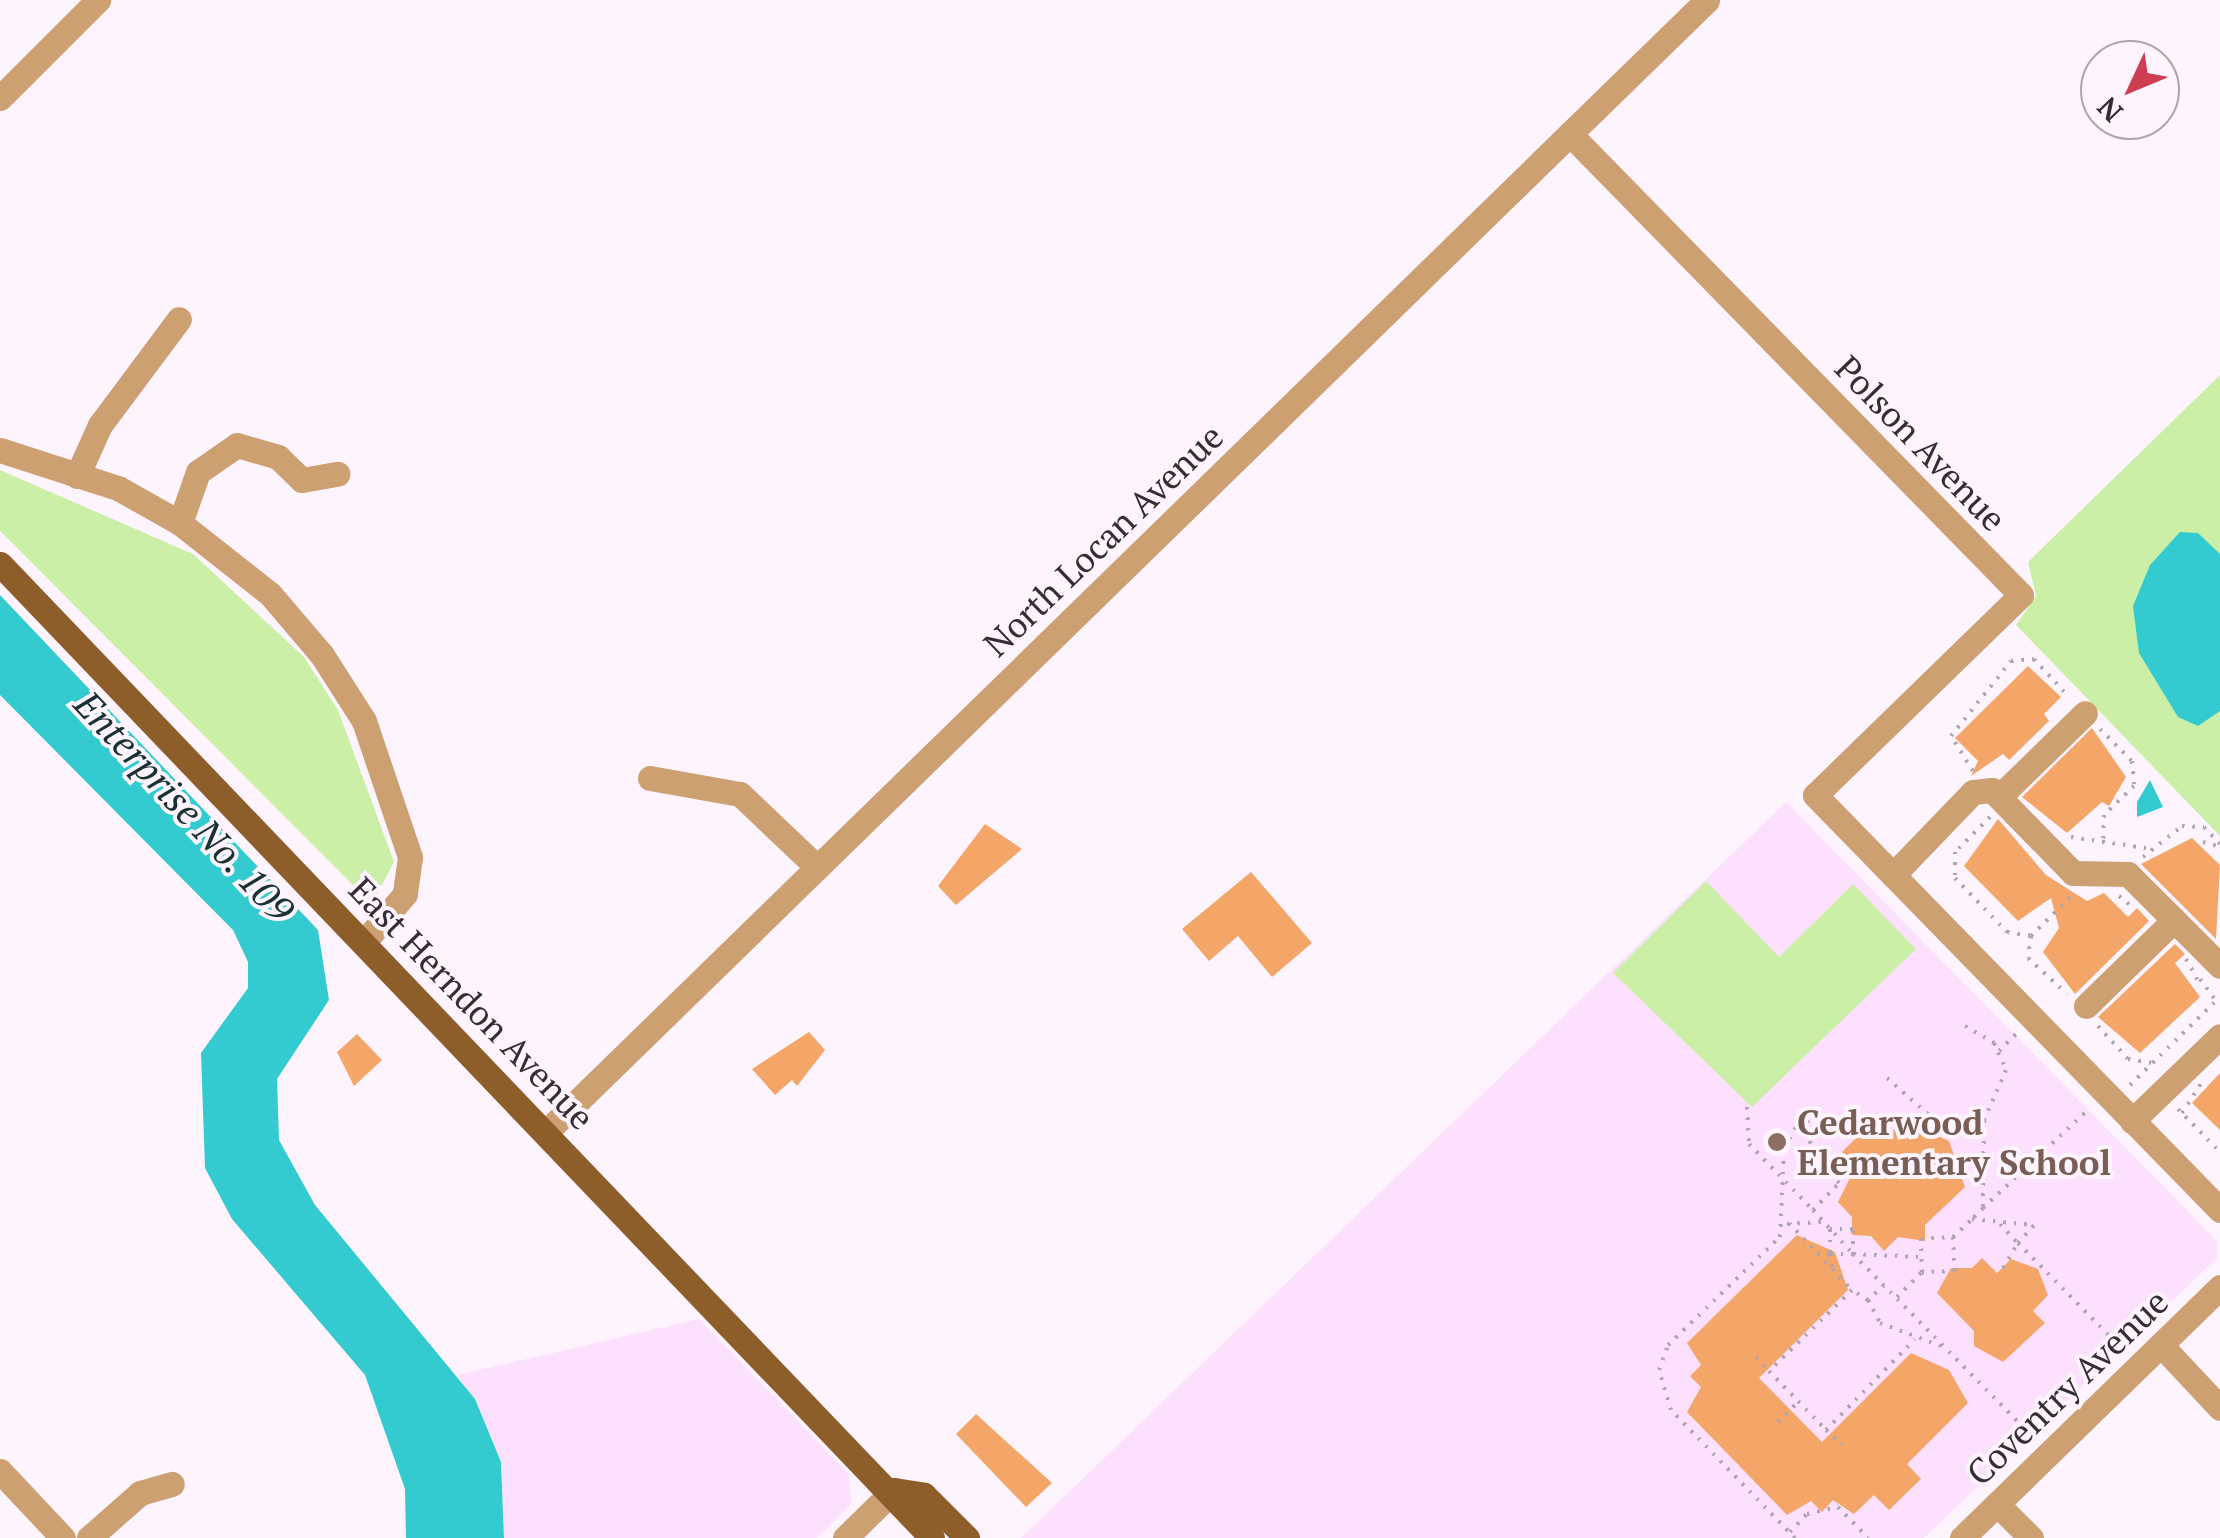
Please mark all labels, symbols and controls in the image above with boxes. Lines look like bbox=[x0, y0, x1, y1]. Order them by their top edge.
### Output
north arrow bbox=[2080, 40, 2180, 140]
text: N bbox=[2089, 89, 2130, 130]
street label: Polson Avenue bbox=[1827, 346, 2015, 540]
street label: North Locan Avenue bbox=[974, 415, 1232, 665]
water label: Enterprise No. 109 bbox=[64, 681, 304, 933]
street label: East Herndon Avenue bbox=[341, 868, 603, 1138]
place label: Cedarwood Elementary School bbox=[1797, 1101, 2111, 1183]
marker: Cedarwood Elementary School bbox=[1766, 1131, 1788, 1153]
street label: Coventry Avenue bbox=[1958, 1280, 2176, 1494]

